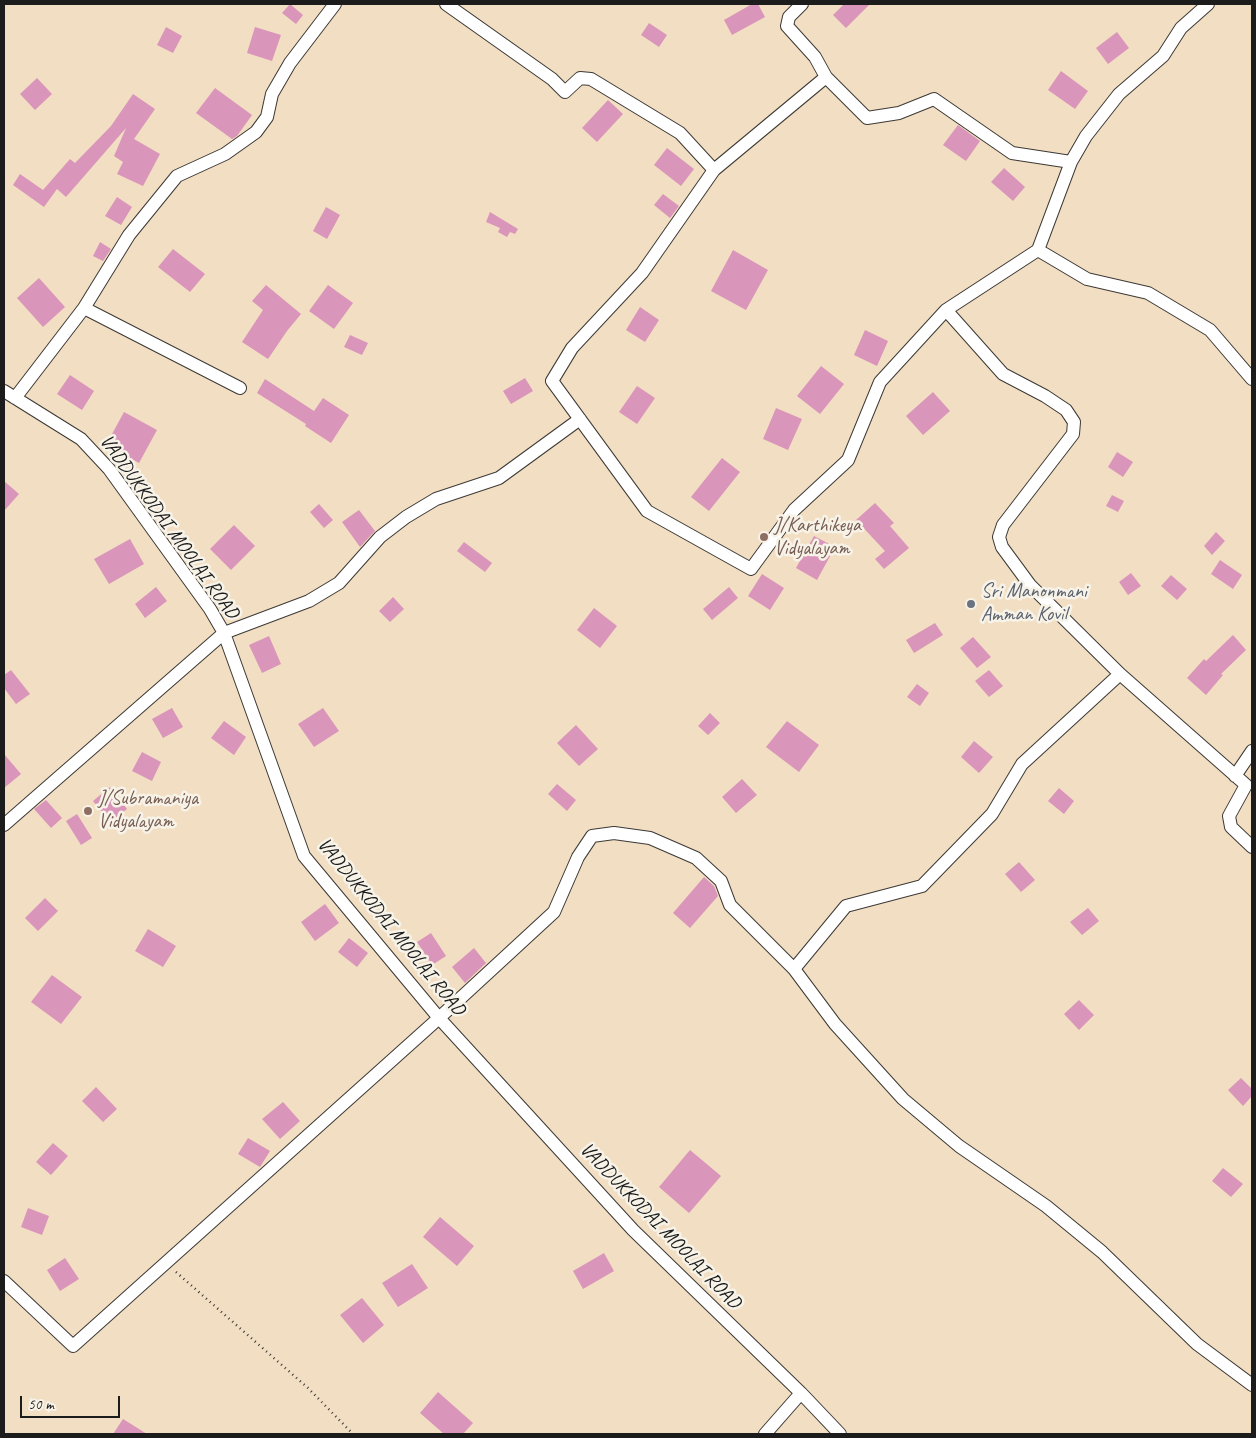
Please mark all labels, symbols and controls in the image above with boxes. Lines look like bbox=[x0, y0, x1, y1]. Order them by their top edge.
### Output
street label: VADDUKKODAI MOOLAI ROAD bbox=[94, 430, 244, 624]
place label: J/Karthikeya Vidyalayam bbox=[774, 514, 861, 561]
marker: J/Karthikeya Vidyalayam bbox=[758, 531, 770, 543]
place label: Sri Manonmani Amman Kovil bbox=[981, 580, 1087, 627]
marker: Sri Manonmani Amman Kovil bbox=[965, 598, 977, 610]
place label: J/Subramaniya Vidyalayam bbox=[98, 787, 198, 834]
marker: J/Subramaniya Vidyalayam bbox=[82, 805, 94, 817]
street label: VADDUKKODAI MOOLAI ROAD bbox=[312, 833, 470, 1021]
street label: VADDUKKODAI MOOLAI ROAD bbox=[574, 1138, 746, 1314]
scale bar bbox=[22, 1386, 122, 1418]
text: 50 m bbox=[28, 1395, 54, 1414]

